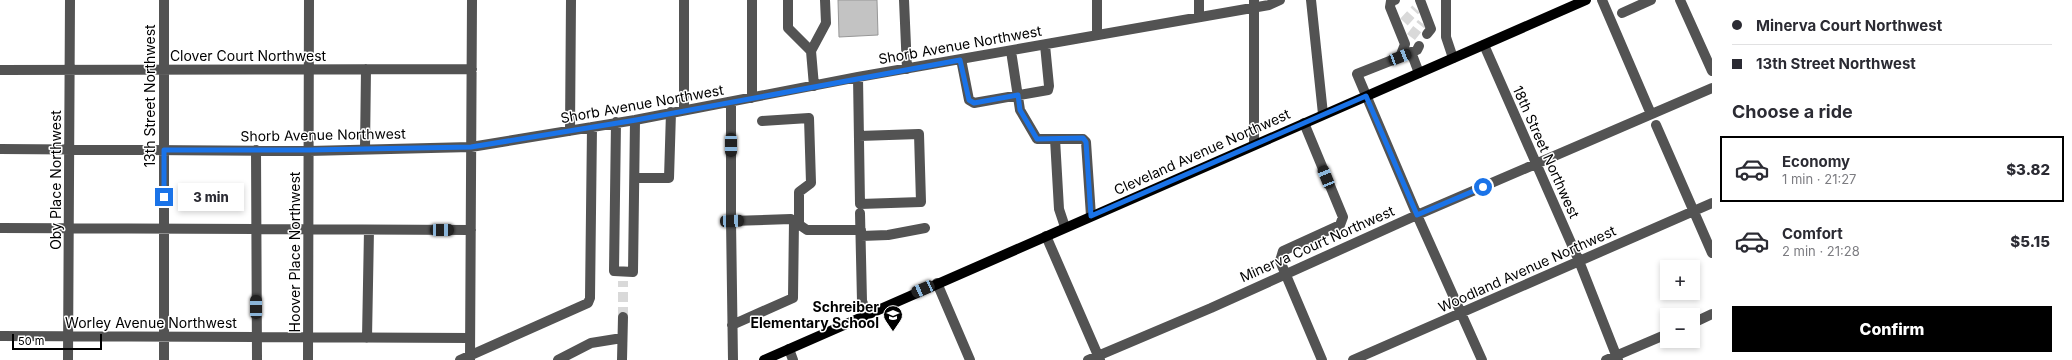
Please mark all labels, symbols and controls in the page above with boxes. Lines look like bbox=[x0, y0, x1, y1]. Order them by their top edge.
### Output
text: Minerva Court Northwest bbox=[1756, 16, 1942, 35]
street label: Shorb Avenue Northwest bbox=[877, 22, 1043, 67]
street label: 13th Street Northwest bbox=[141, 24, 158, 168]
street label: Clover Court Northwest bbox=[170, 47, 327, 64]
car bbox=[1387, 47, 1413, 67]
text: 13th Street Northwest bbox=[1756, 54, 1916, 73]
street label: Shorb Avenue Northwest bbox=[559, 81, 725, 126]
street label: 18th Street Northwest bbox=[1510, 83, 1584, 221]
text: Choose a ride bbox=[1732, 101, 1853, 122]
street label: Cleveland Avenue Northwest bbox=[1111, 105, 1293, 198]
street label: Oby Place Northwest bbox=[47, 110, 64, 250]
street label: Shorb Avenue Northwest bbox=[240, 125, 406, 144]
car bbox=[725, 133, 737, 157]
icon: car bbox=[1734, 151, 1770, 187]
text: Economy bbox=[1782, 152, 1850, 171]
text: $3.82 bbox=[2006, 160, 2050, 179]
car bbox=[1316, 164, 1336, 190]
street label: Hoover Place Northwest bbox=[286, 171, 303, 332]
text: 1 min · 21:27 bbox=[1782, 171, 1856, 187]
route start bbox=[1474, 178, 1492, 196]
callout: 3 min bbox=[178, 183, 244, 211]
route end bbox=[155, 188, 173, 206]
text: 3 min bbox=[193, 189, 229, 205]
street label: Minerva Court Northwest bbox=[1237, 202, 1397, 285]
car bbox=[720, 215, 744, 227]
street label: Woodland Avenue Northwest bbox=[1436, 222, 1618, 315]
icon: car bbox=[1734, 223, 1770, 259]
car bbox=[430, 224, 454, 236]
text: Comfort bbox=[1782, 224, 1843, 243]
text: $5.15 bbox=[2010, 232, 2050, 251]
text: 2 min · 21:28 bbox=[1782, 243, 1860, 259]
map controls bbox=[1660, 260, 1700, 348]
button: + bbox=[1660, 260, 1700, 300]
car bbox=[910, 279, 936, 299]
car bbox=[250, 295, 262, 319]
place label: Schreiber Elementary School bbox=[750, 298, 879, 331]
school or university icon: Schreiber Elementary School bbox=[882, 304, 904, 332]
button: Confirm bbox=[1732, 306, 2052, 352]
button: − bbox=[1660, 308, 1700, 348]
street label: Worley Avenue Northwest bbox=[65, 314, 237, 331]
scale bar bbox=[12, 332, 102, 351]
text: 50 m bbox=[18, 334, 44, 348]

